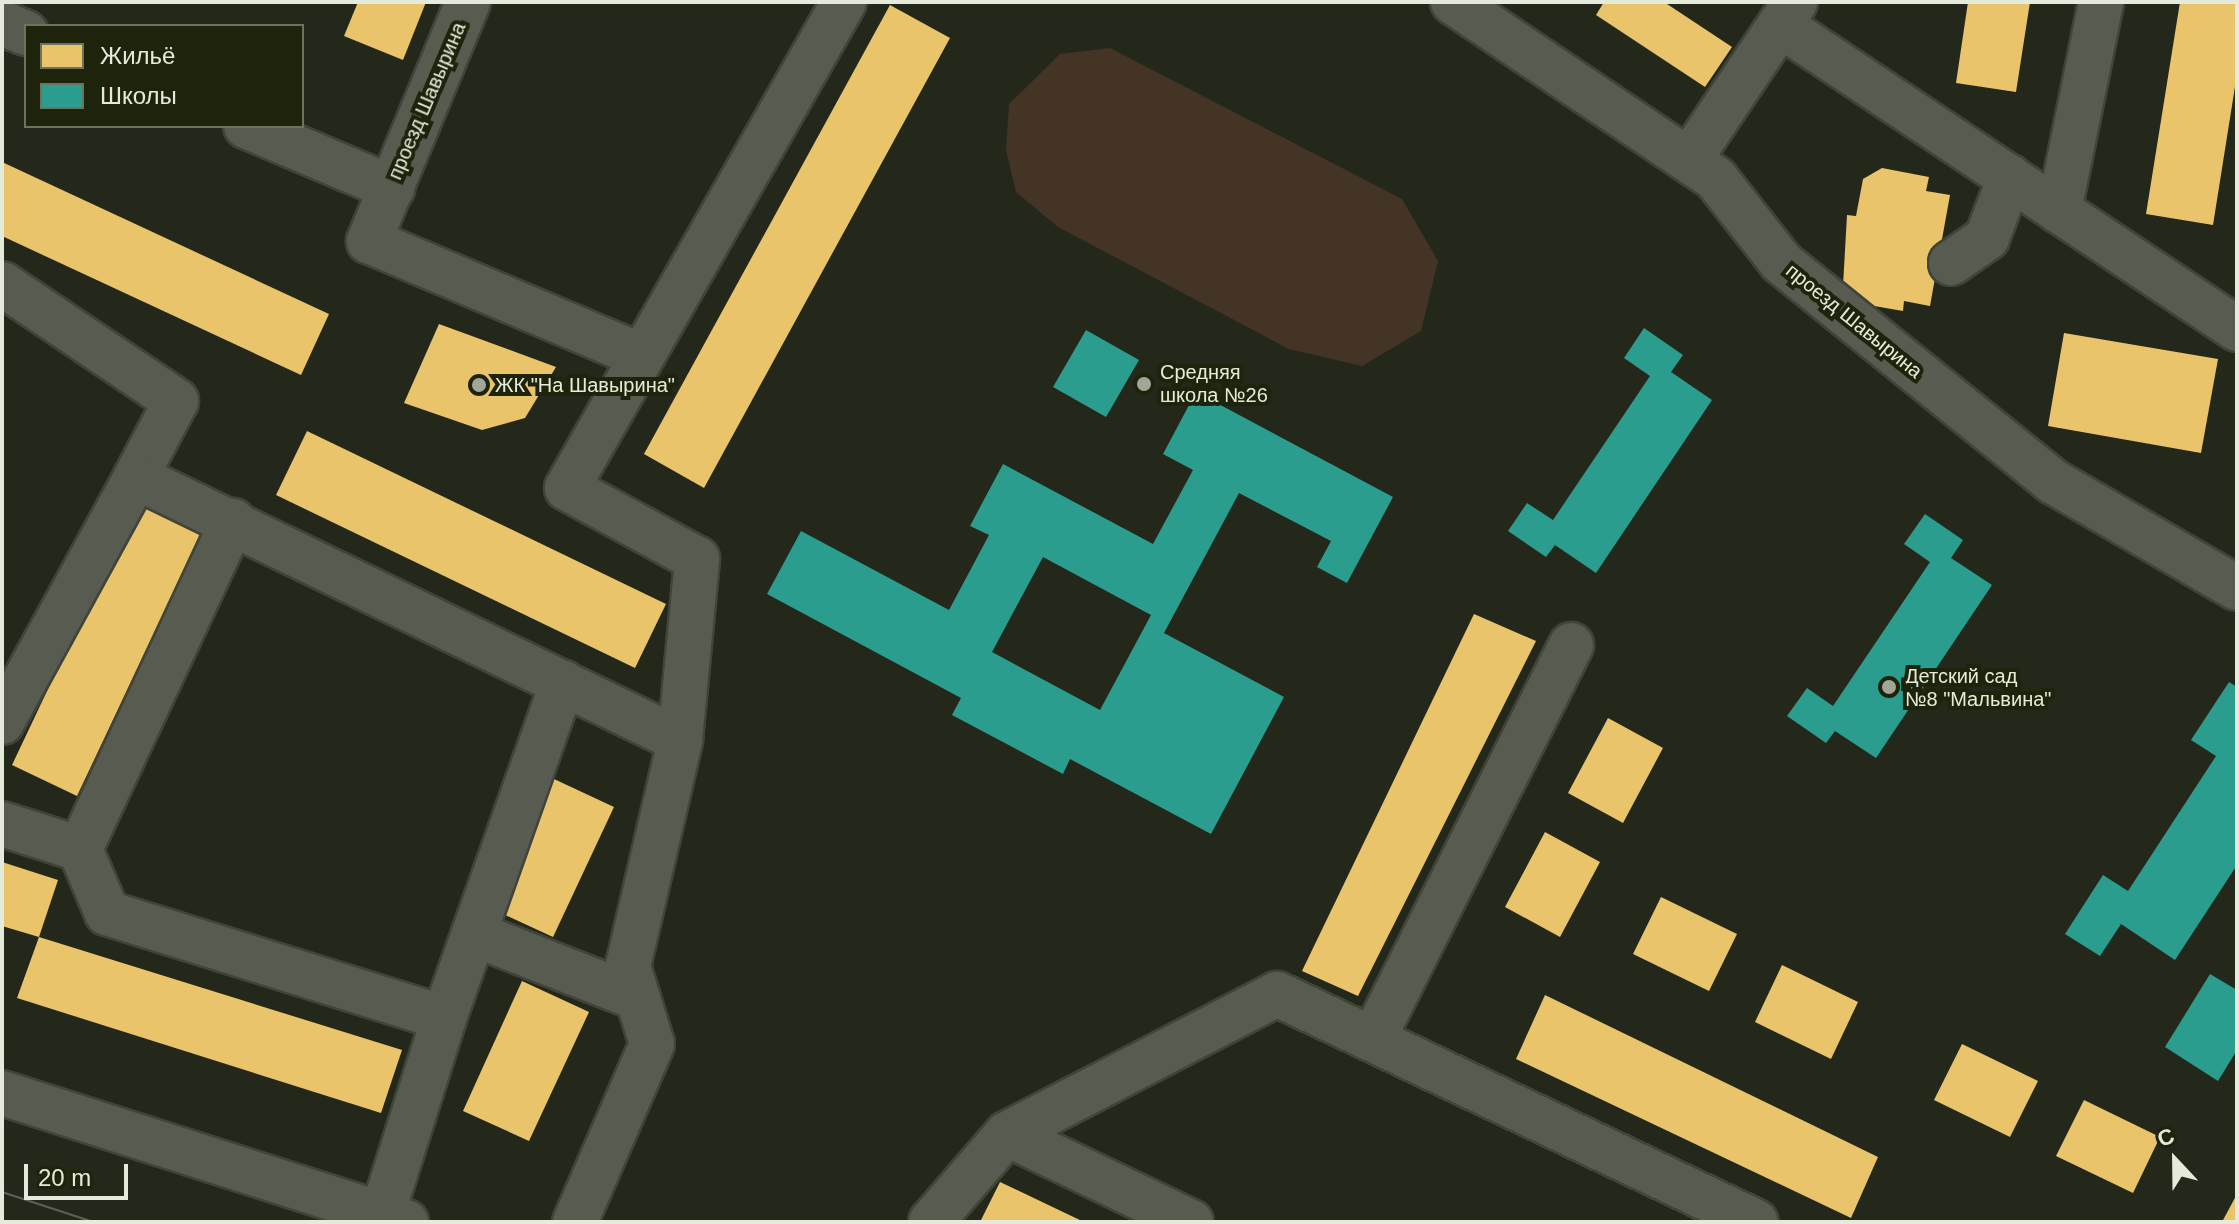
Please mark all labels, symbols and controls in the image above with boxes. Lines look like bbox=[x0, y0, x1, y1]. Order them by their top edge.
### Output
street label: проезд Шавырина bbox=[383, 19, 471, 183]
legend bbox=[24, 24, 304, 128]
text: Жильё bbox=[100, 42, 175, 69]
text: Школы bbox=[100, 82, 177, 109]
street label: проезд Шавырина bbox=[1781, 259, 1927, 383]
place label: Средняя школа №26 bbox=[1160, 360, 1268, 407]
place label: ЖК "На Шавырина" bbox=[495, 373, 675, 397]
marker: Средняя школа №26 bbox=[1135, 375, 1153, 393]
marker: ЖК "На Шавырина" bbox=[470, 376, 488, 394]
place label: Детский сад №8 "Мальвина" bbox=[1905, 664, 2051, 711]
marker: Детский сад №8 "Мальвина" bbox=[1880, 678, 1898, 696]
north arrow bbox=[2135, 1120, 2215, 1200]
text: С bbox=[2154, 1123, 2178, 1152]
scale bar bbox=[28, 1148, 132, 1198]
text: 20 m bbox=[38, 1164, 91, 1191]

